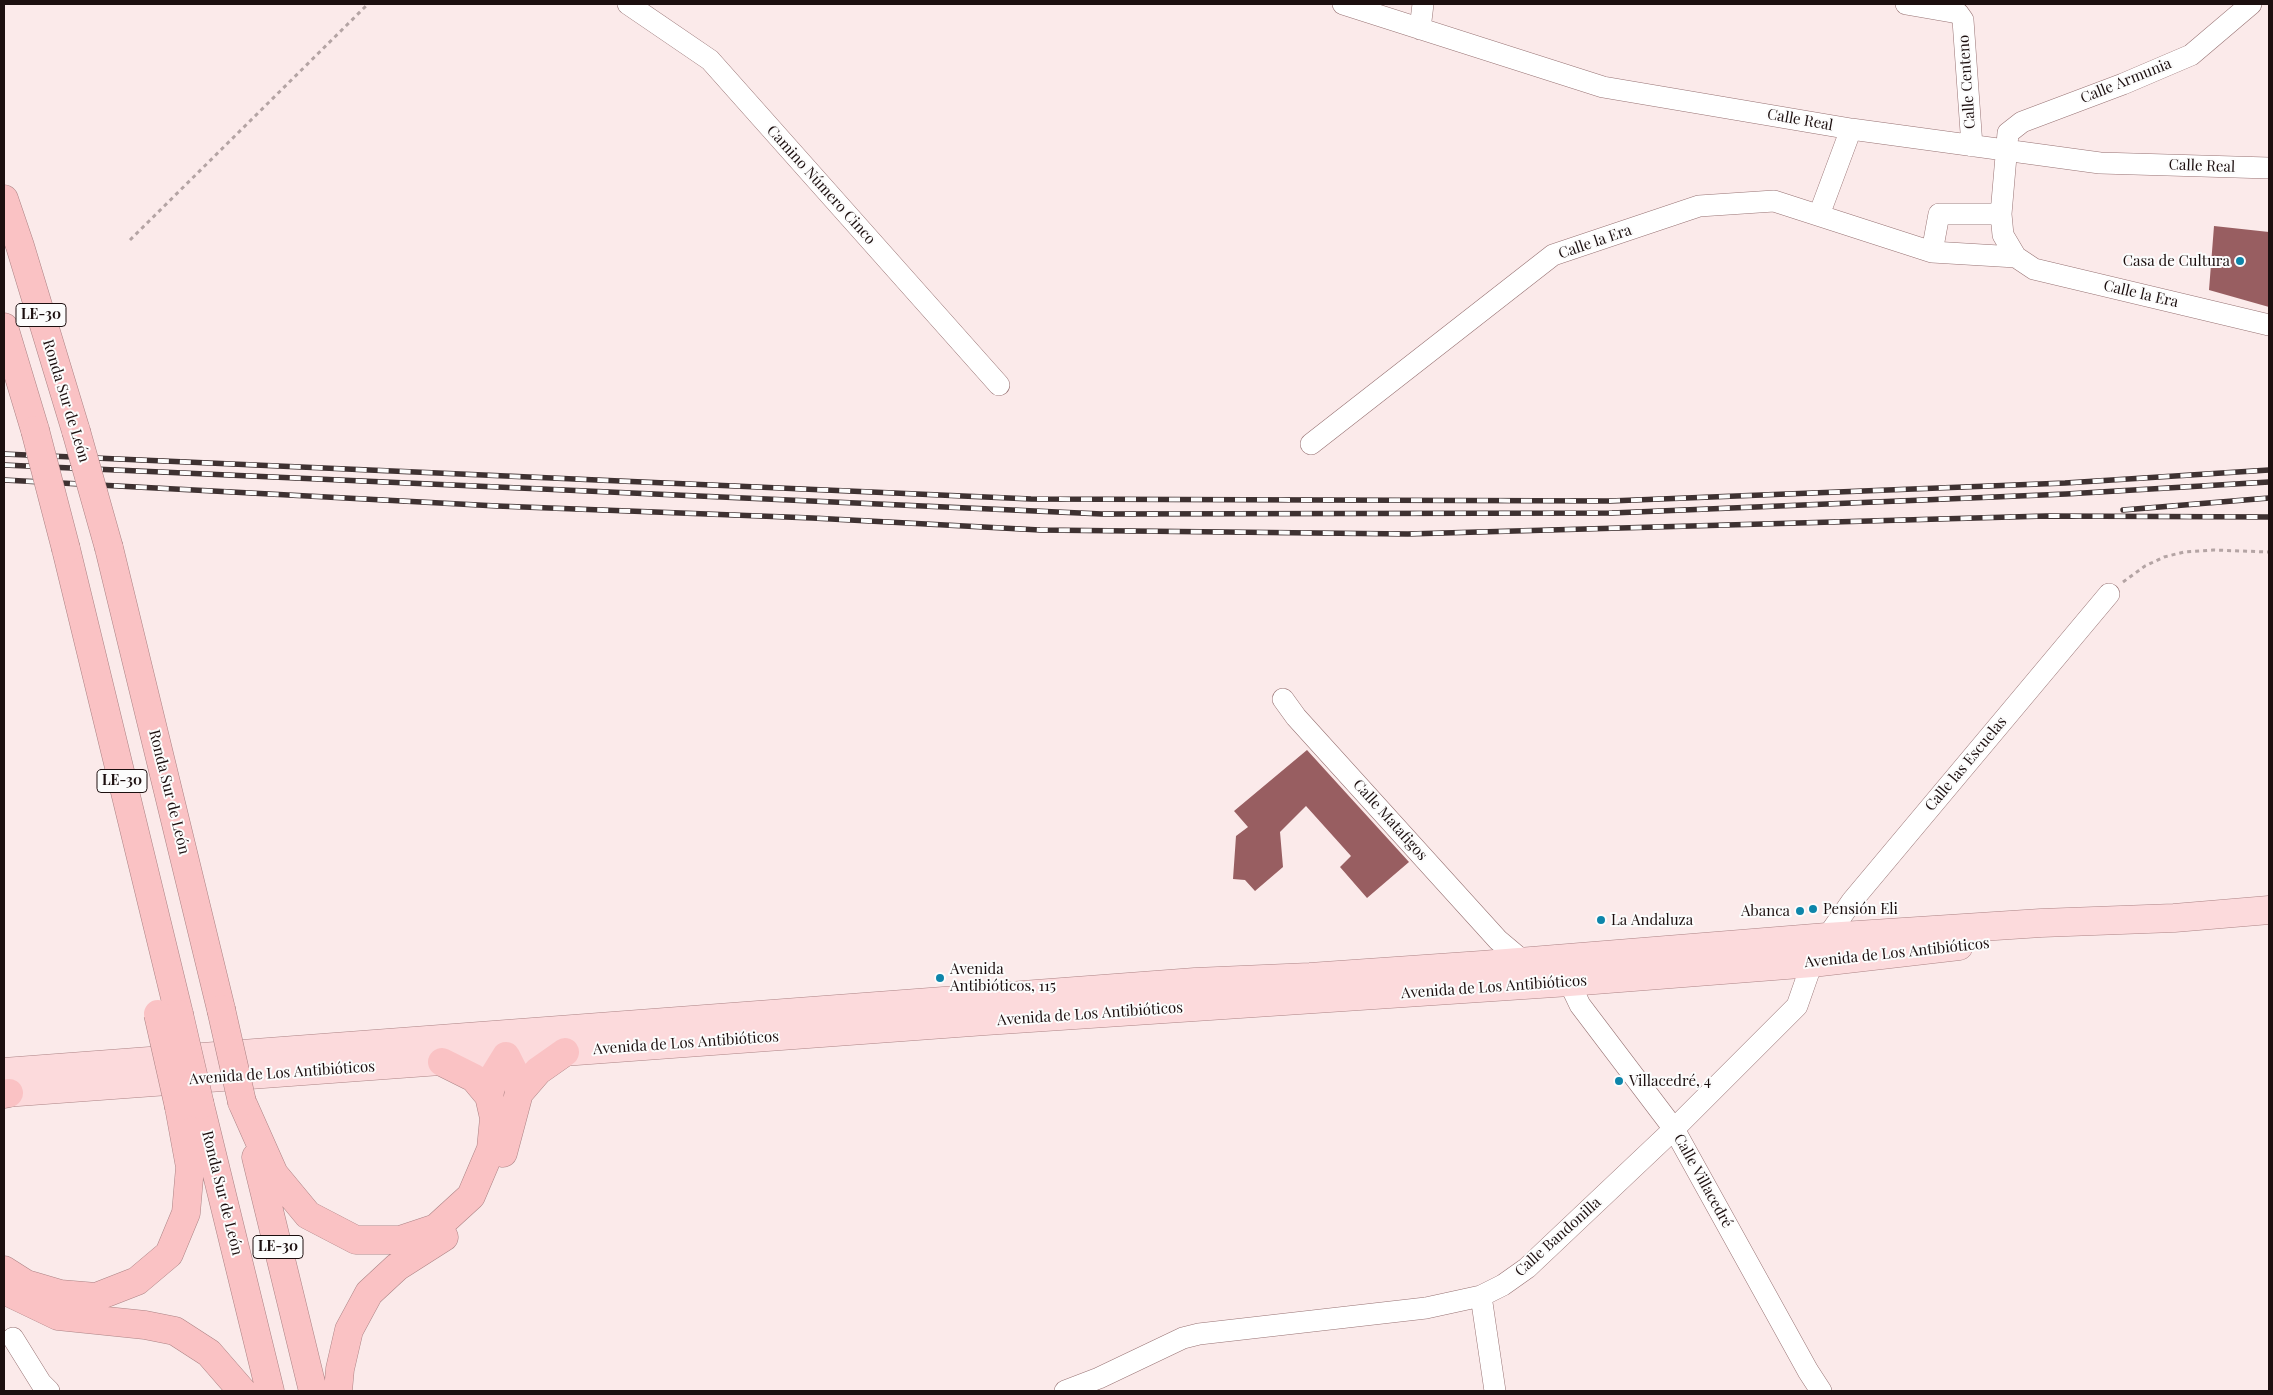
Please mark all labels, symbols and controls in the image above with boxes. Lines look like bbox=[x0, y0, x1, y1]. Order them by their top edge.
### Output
street label: Calle Centeno bbox=[1955, 34, 1979, 130]
street label: Calle Armunia bbox=[2078, 55, 2174, 107]
street label: Calle Real bbox=[1766, 105, 1834, 135]
street label: Camino Número Cinco bbox=[763, 122, 879, 248]
street label: Calle Real bbox=[2168, 156, 2236, 176]
street label: Calle la Era bbox=[1556, 221, 1634, 263]
place label: Casa de Cultura bbox=[2123, 252, 2230, 270]
marker: Casa de Cultura bbox=[2234, 255, 2246, 267]
street label: Calle la Era bbox=[2102, 277, 2180, 311]
road number: LE-30 bbox=[16, 304, 66, 326]
street label: Ronda Sur de León bbox=[39, 337, 93, 465]
street label: Calle las Escuelas bbox=[1921, 713, 2011, 815]
street label: Ronda Sur de León bbox=[145, 728, 193, 856]
road number: LE-30 bbox=[97, 769, 147, 792]
street label: Calle Matafigos bbox=[1349, 776, 1431, 864]
place label: Pensión Eli bbox=[1823, 900, 1898, 918]
place label: Abanca bbox=[1741, 902, 1790, 920]
marker: Pensión Eli bbox=[1807, 903, 1819, 915]
marker: Abanca bbox=[1794, 905, 1806, 917]
place label: La Andaluza bbox=[1611, 911, 1693, 929]
marker: La Andaluza bbox=[1595, 914, 1607, 926]
street label: Avenida de Los Antibióticos bbox=[1804, 934, 1990, 972]
place label: Avenida Antibióticos, 115 bbox=[950, 960, 1056, 995]
marker: Avenida Antibióticos, 115 bbox=[934, 972, 946, 984]
street label: Avenida de Los Antibióticos bbox=[1401, 972, 1587, 1002]
street label: Avenida de Los Antibióticos bbox=[997, 999, 1183, 1029]
street label: Avenida de Los Antibióticos bbox=[593, 1028, 779, 1058]
street label: Avenida de Los Antibióticos bbox=[189, 1058, 375, 1088]
place label: Villacedré, 4 bbox=[1629, 1072, 1711, 1090]
marker: Villacedré, 4 bbox=[1613, 1075, 1625, 1087]
street label: Ronda Sur de León bbox=[198, 1129, 246, 1257]
street label: Calle Villacedré bbox=[1670, 1131, 1736, 1231]
street label: Calle Bandonilla bbox=[1511, 1194, 1605, 1280]
road number: LE-30 bbox=[253, 1236, 303, 1258]

